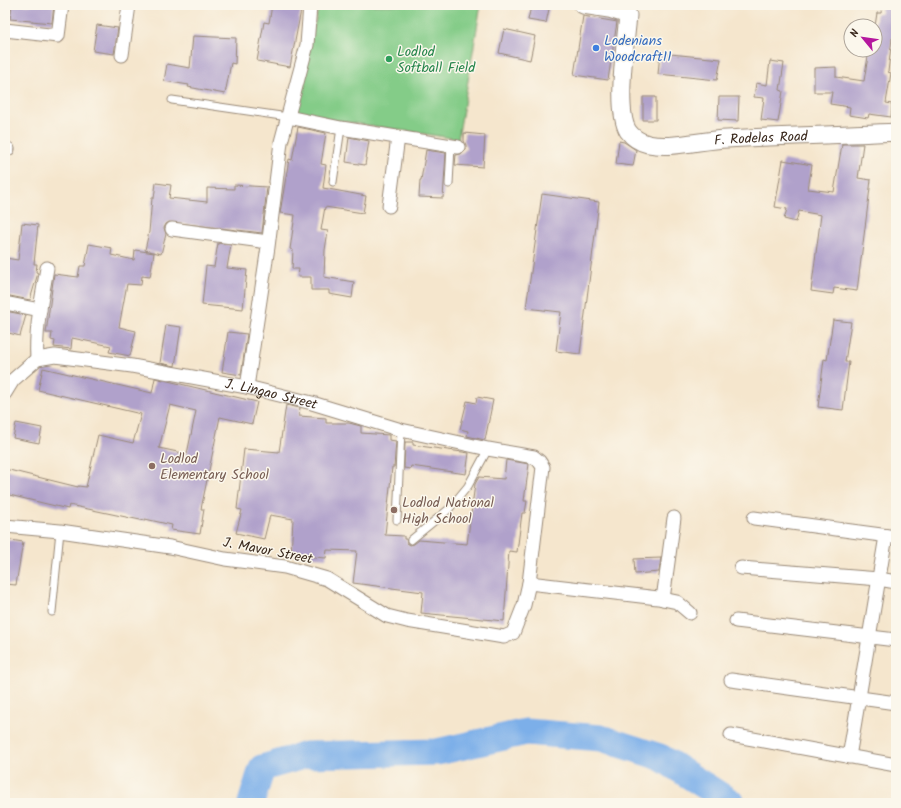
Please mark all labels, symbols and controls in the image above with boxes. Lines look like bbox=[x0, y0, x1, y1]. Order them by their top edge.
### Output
north arrow bbox=[843, 18, 883, 58]
text: N bbox=[846, 26, 865, 41]
place label: Lodenians Woodcraft11 bbox=[604, 30, 672, 68]
place label: Lodlod Softball Field bbox=[397, 41, 476, 79]
marker: Lodenians Woodcraft11 bbox=[591, 43, 601, 53]
marker: Lodlod Softball Field bbox=[384, 54, 394, 64]
street label: F. Rodelas Road bbox=[713, 126, 809, 152]
street label: J. Lingao Street bbox=[223, 373, 321, 416]
place label: Lodlod Elementary School bbox=[160, 448, 269, 486]
marker: Lodlod Elementary School bbox=[147, 461, 157, 471]
place label: Lodlod National High School bbox=[402, 492, 495, 530]
marker: Lodlod National High School bbox=[389, 505, 399, 515]
street label: J. Mavor Street bbox=[221, 531, 315, 571]

